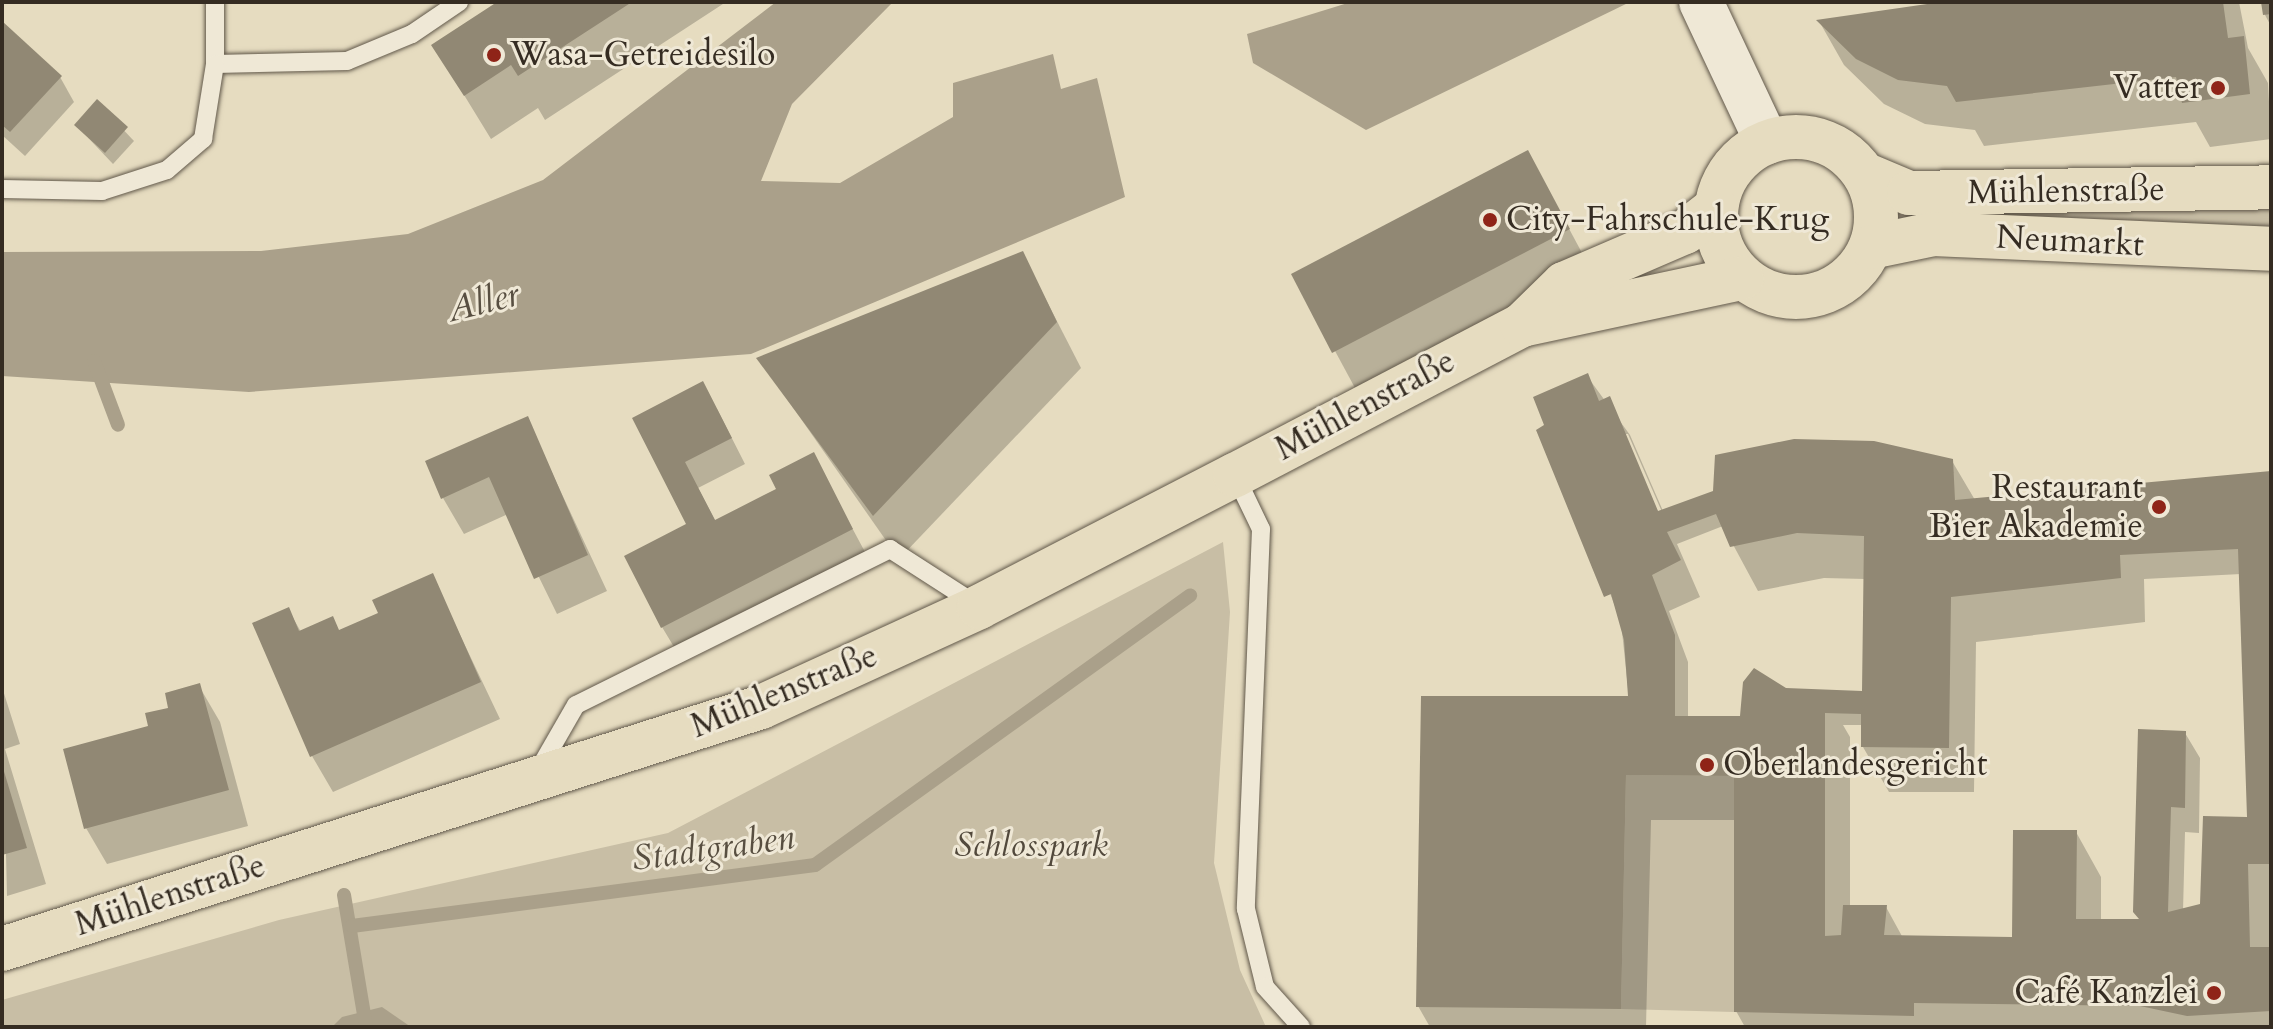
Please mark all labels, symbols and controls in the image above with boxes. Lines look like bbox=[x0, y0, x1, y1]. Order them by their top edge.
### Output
place label: Wasa-Getreidesilo bbox=[510, 35, 775, 75]
marker: Wasa-Getreidesilo bbox=[485, 46, 503, 64]
place label: Vatter bbox=[2113, 68, 2202, 108]
marker: Vatter bbox=[2209, 79, 2227, 97]
street label: Mühlenstraße bbox=[1967, 169, 2165, 213]
place label: City-Fahrschule-Krug bbox=[1506, 200, 1829, 240]
marker: City-Fahrschule-Krug bbox=[1481, 211, 1499, 229]
street label: Neumarkt bbox=[1995, 217, 2145, 265]
water label: Aller bbox=[443, 272, 523, 332]
street label: Mühlenstraße bbox=[1268, 341, 1462, 469]
place label: Restaurant Bier Akademie bbox=[1929, 467, 2143, 546]
marker: Restaurant Bier Akademie bbox=[2150, 498, 2168, 516]
street label: Mühlenstraße bbox=[685, 635, 883, 747]
place label: Oberlandesgericht bbox=[1723, 745, 1987, 785]
marker: Oberlandesgericht bbox=[1698, 756, 1716, 774]
water label: Stadtgraben bbox=[629, 815, 797, 881]
park label: Schlosspark bbox=[954, 826, 1108, 866]
street label: Mühlenstraße bbox=[70, 845, 270, 945]
place label: Café Kanzlei bbox=[2014, 973, 2198, 1013]
marker: Café Kanzlei bbox=[2205, 984, 2223, 1002]

